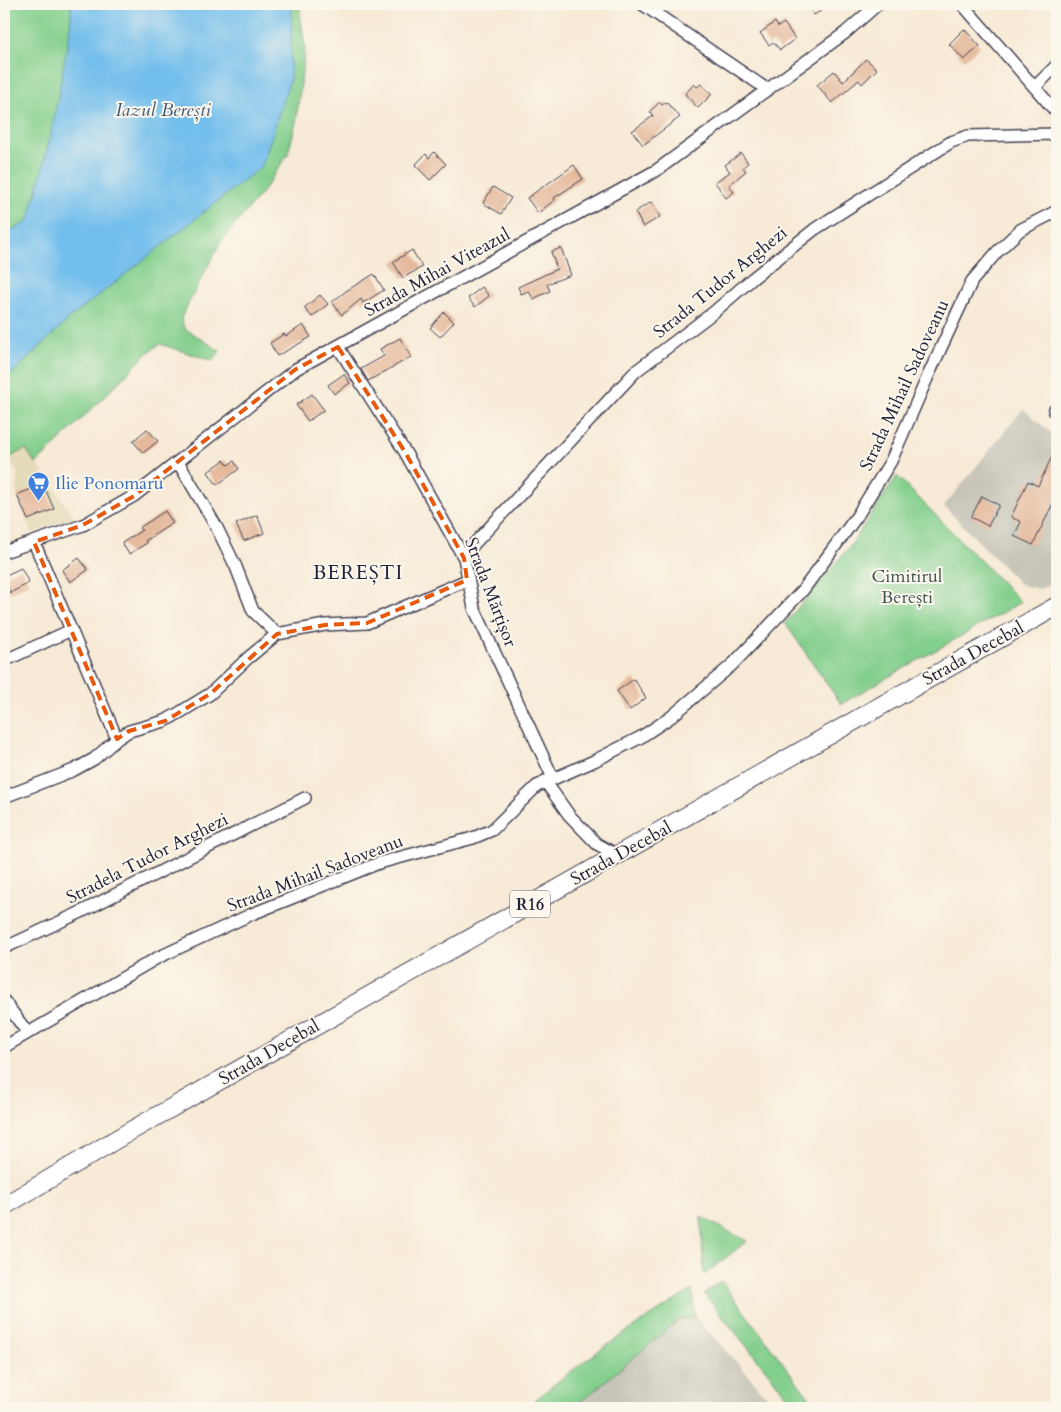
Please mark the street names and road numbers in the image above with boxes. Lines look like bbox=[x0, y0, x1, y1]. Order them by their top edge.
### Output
street label: Strada Tudor Arghezi bbox=[648, 221, 793, 344]
street label: Strada Mihai Viteazul bbox=[360, 222, 515, 323]
street label: Strada Mihail Sadoveanu bbox=[854, 295, 955, 475]
street label: Strada Mărțișor bbox=[458, 534, 523, 651]
street label: Strada Decebal bbox=[918, 615, 1029, 692]
street label: Stradela Tudor Arghezi bbox=[62, 807, 232, 910]
street label: Strada Decebal bbox=[566, 815, 677, 892]
street label: Strada Mihail Sadoveanu bbox=[224, 828, 407, 919]
road number: R16 bbox=[510, 891, 550, 918]
street label: Strada Decebal bbox=[214, 1013, 325, 1091]

